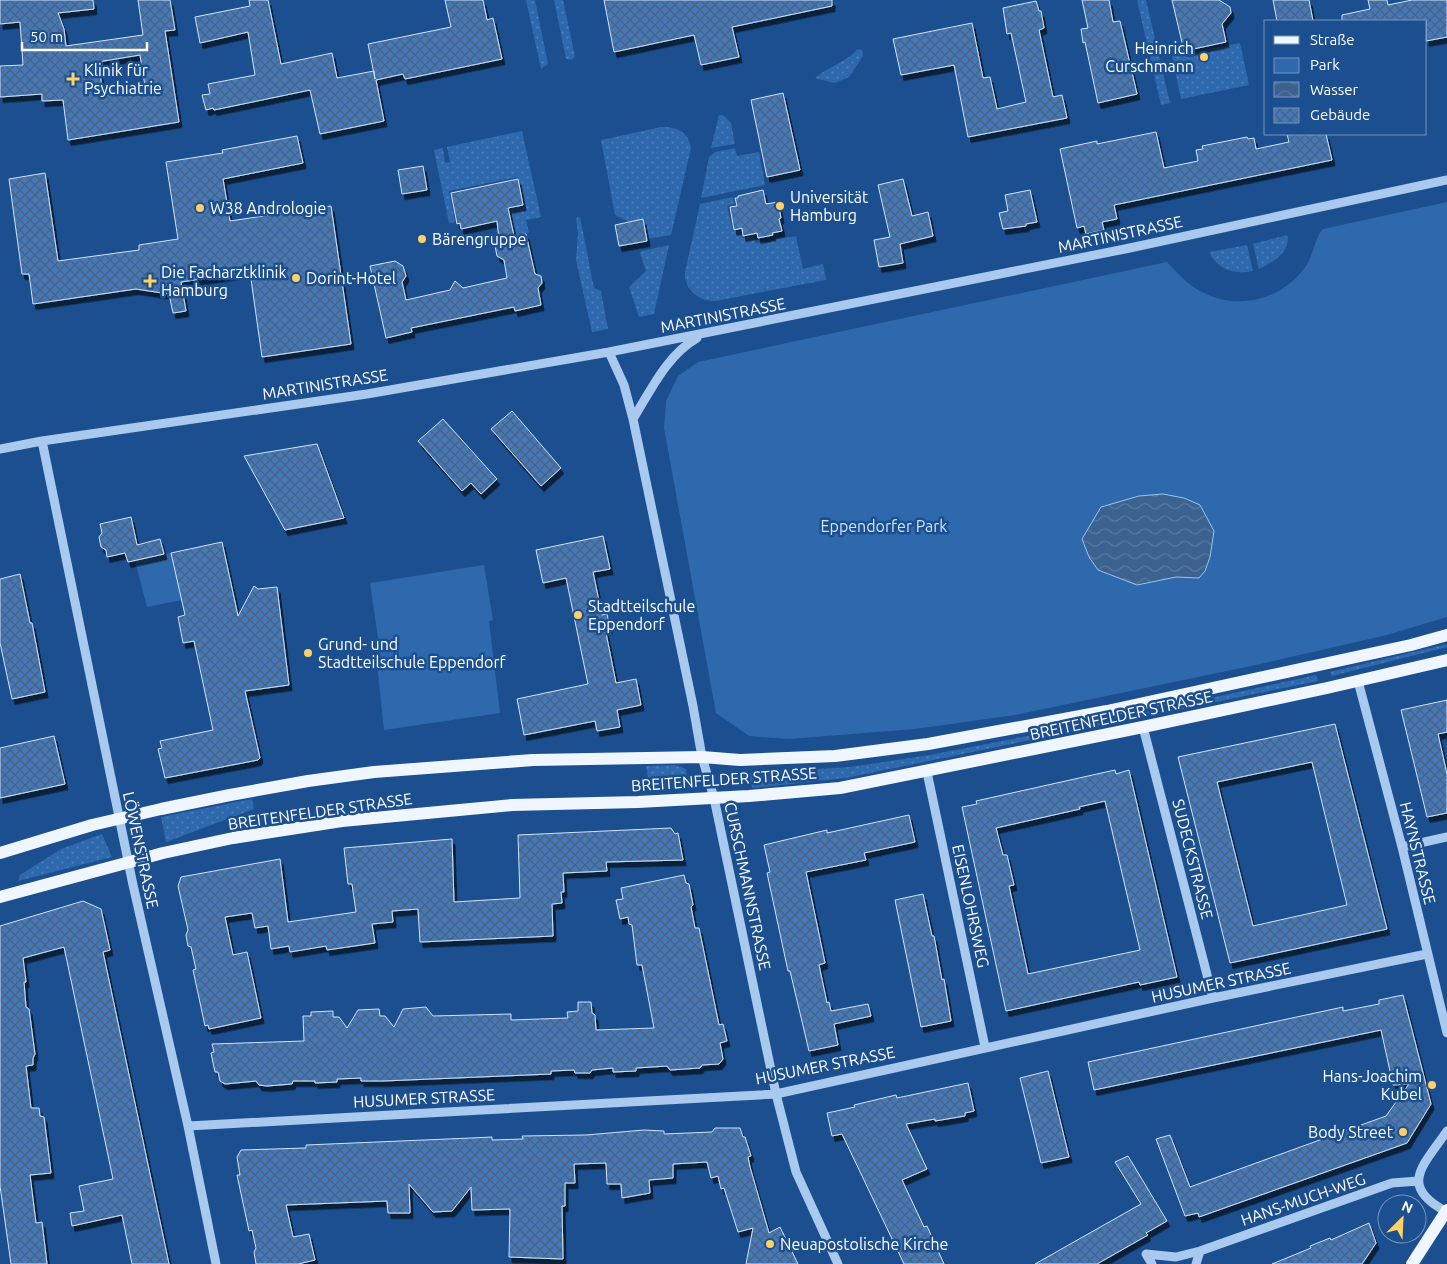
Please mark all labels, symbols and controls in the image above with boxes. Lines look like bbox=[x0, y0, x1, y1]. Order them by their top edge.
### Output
scale bar bbox=[22, 20, 148, 52]
legend bbox=[1264, 20, 1427, 135]
text: 50 m bbox=[30, 28, 63, 45]
text: Straße bbox=[1310, 31, 1354, 48]
place label: Heinrich Curschmann bbox=[1105, 39, 1194, 75]
marker: Heinrich Curschmann bbox=[1198, 51, 1210, 63]
text: Park bbox=[1310, 56, 1340, 73]
place label: Klinik für Psychiatrie bbox=[84, 61, 162, 97]
marker: Klinik für Psychiatrie bbox=[66, 72, 80, 86]
text: Wasser bbox=[1310, 81, 1359, 98]
text: Gebäude bbox=[1310, 106, 1370, 123]
place label: Universität Hamburg bbox=[790, 188, 869, 224]
place label: W38 Andrologie bbox=[210, 199, 326, 217]
marker: Universität Hamburg bbox=[774, 200, 786, 212]
marker: W38 Andrologie bbox=[194, 202, 206, 214]
street label: MARTINISTRASSE bbox=[1056, 212, 1184, 256]
place label: Bärengruppe bbox=[432, 230, 526, 248]
marker: Bärengruppe bbox=[416, 233, 428, 245]
place label: Die Facharztklinik Hamburg bbox=[161, 263, 287, 299]
place label: Dorint-Hotel bbox=[306, 269, 396, 287]
marker: Dorint-Hotel bbox=[290, 272, 302, 284]
marker: Die Facharztklinik Hamburg bbox=[143, 274, 157, 288]
street label: MARTINISTRASSE bbox=[659, 294, 787, 336]
street label: MARTINISTRASSE bbox=[261, 365, 389, 403]
park label: Eppendorfer Park bbox=[821, 517, 947, 535]
place label: Stadtteilschule Eppendorf bbox=[588, 597, 695, 633]
marker: Stadtteilschule Eppendorf bbox=[572, 609, 584, 621]
place label: Grund- und Stadtteilschule Eppendorf bbox=[318, 635, 506, 671]
marker: Grund- und Stadtteilschule Eppendorf bbox=[302, 647, 314, 659]
street label: BREITENFELDER STRASSE bbox=[1028, 687, 1214, 743]
street label: BREITENFELDER STRASSE bbox=[631, 764, 817, 794]
street label: BREITENFELDER STRASSE bbox=[227, 789, 413, 833]
street label: LÖWENSTRASSE bbox=[120, 790, 162, 910]
street label: SUDECKSTRASSE bbox=[1169, 797, 1217, 921]
street label: CURSCHMANNSTRASSE bbox=[721, 800, 775, 972]
street label: HAYNSTRASSE bbox=[1397, 800, 1439, 906]
street label: EISENLOHRSWEG bbox=[949, 843, 993, 969]
street label: HUSUMER STRASSE bbox=[1150, 958, 1292, 1006]
street label: HUSUMER STRASSE bbox=[754, 1043, 896, 1087]
place label: Hans-Joachim Kubel bbox=[1322, 1067, 1422, 1103]
marker: Hans-Joachim Kubel bbox=[1426, 1079, 1438, 1091]
street label: HUSUMER STRASSE bbox=[353, 1085, 495, 1111]
place label: Body Street bbox=[1308, 1123, 1394, 1141]
marker: Body Street bbox=[1397, 1126, 1409, 1138]
street label: HANS-MUCH-WEG bbox=[1238, 1169, 1368, 1229]
north arrow bbox=[1377, 1194, 1427, 1244]
text: N bbox=[1399, 1198, 1415, 1217]
place label: Neuapostolische Kirche bbox=[780, 1235, 948, 1253]
marker: Neuapostolische Kirche bbox=[764, 1238, 776, 1250]

